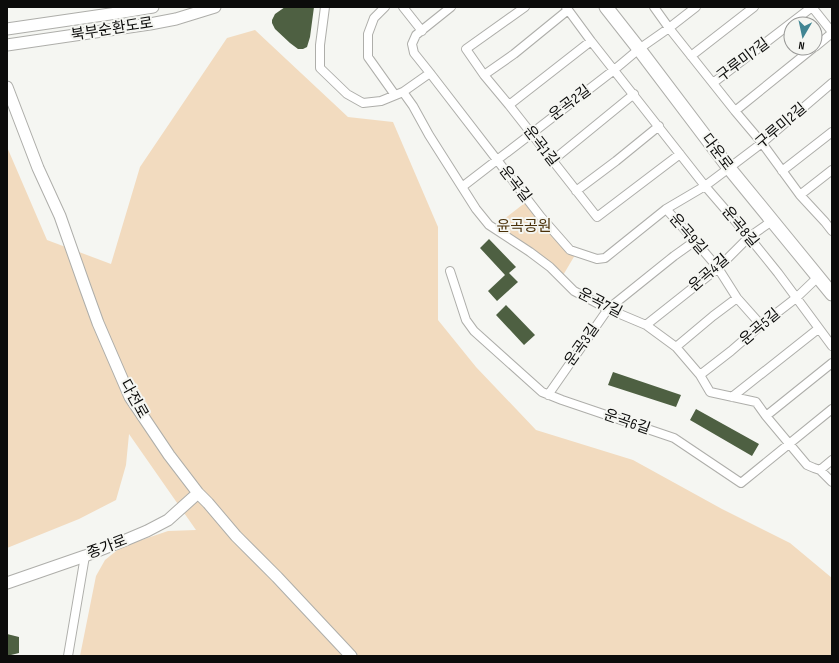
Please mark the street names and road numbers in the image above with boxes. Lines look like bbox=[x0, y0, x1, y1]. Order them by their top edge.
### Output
street label: 북부순환도로 bbox=[70, 13, 154, 45]
street label: 구루미7길 bbox=[713, 34, 773, 86]
street label: 운곡2길 bbox=[545, 81, 595, 125]
street label: 구루미2길 bbox=[751, 99, 811, 153]
street label: 운곡1길 bbox=[519, 122, 563, 170]
street label: 다운로 bbox=[697, 130, 737, 174]
street label: 운곡길 bbox=[495, 162, 535, 206]
street label: 운곡8길 bbox=[717, 203, 763, 251]
street label: 운곡9길 bbox=[665, 210, 711, 258]
street label: 운곡4길 bbox=[685, 250, 733, 296]
street label: 운곡7길 bbox=[575, 284, 625, 322]
street label: 운곡5길 bbox=[736, 304, 784, 350]
street label: 운곡3길 bbox=[561, 320, 603, 370]
street label: 다전로 bbox=[116, 376, 152, 422]
street label: 운곡6길 bbox=[601, 405, 653, 439]
street label: 종가로 bbox=[84, 531, 130, 563]

